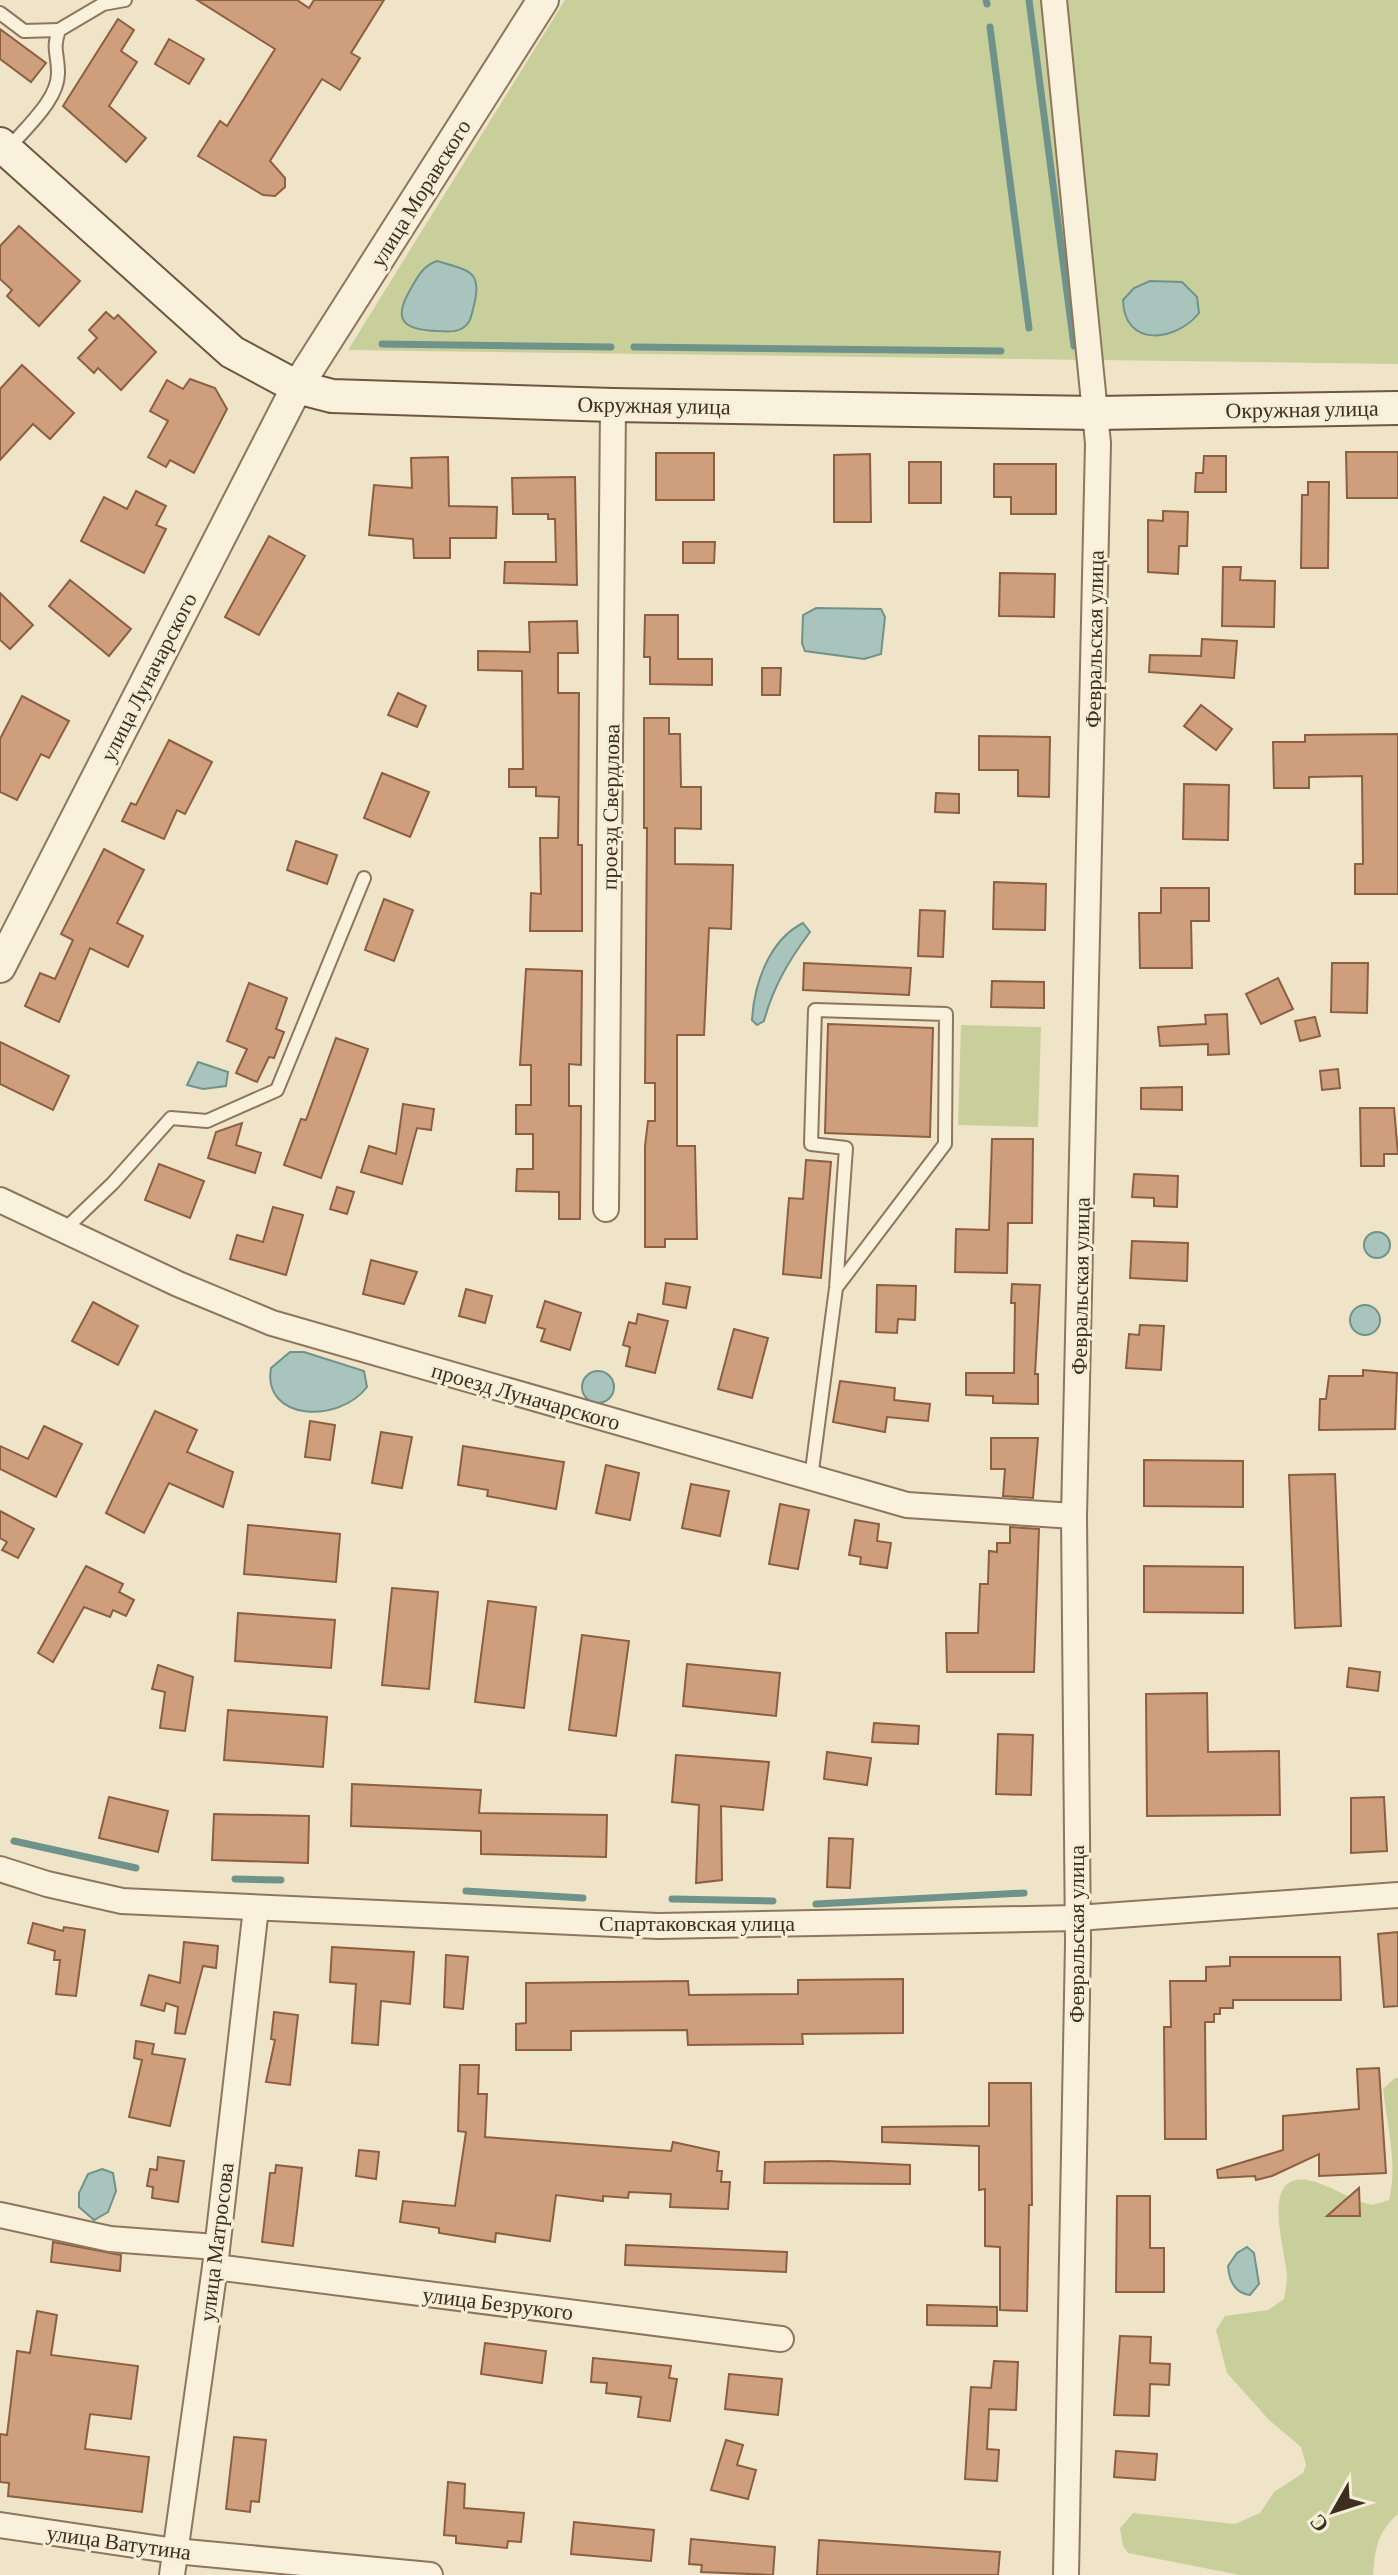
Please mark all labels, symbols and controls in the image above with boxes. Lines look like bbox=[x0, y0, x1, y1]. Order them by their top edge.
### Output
street label: улица Моравского bbox=[365, 115, 476, 272]
street label: Окружная улица bbox=[577, 392, 731, 419]
street label: Окружная улица bbox=[1225, 396, 1379, 423]
street label: Февральская улица bbox=[1080, 550, 1109, 728]
street label: улица Луначарского bbox=[95, 589, 202, 766]
street label: проезд Свердлова bbox=[597, 724, 624, 890]
street label: Февральская улица bbox=[1066, 1197, 1095, 1375]
street label: проезд Луначарского bbox=[429, 1358, 623, 1435]
street label: Февральская улица bbox=[1064, 1845, 1089, 2023]
street label: Спартаковская улица bbox=[599, 1911, 795, 1936]
street label: улица Матросова bbox=[194, 2161, 239, 2323]
street label: улица Безрукого bbox=[421, 2282, 575, 2325]
north arrow bbox=[1294, 2471, 1374, 2551]
text: С bbox=[1304, 2509, 1334, 2537]
street label: улица Ватутина bbox=[45, 2520, 193, 2565]

